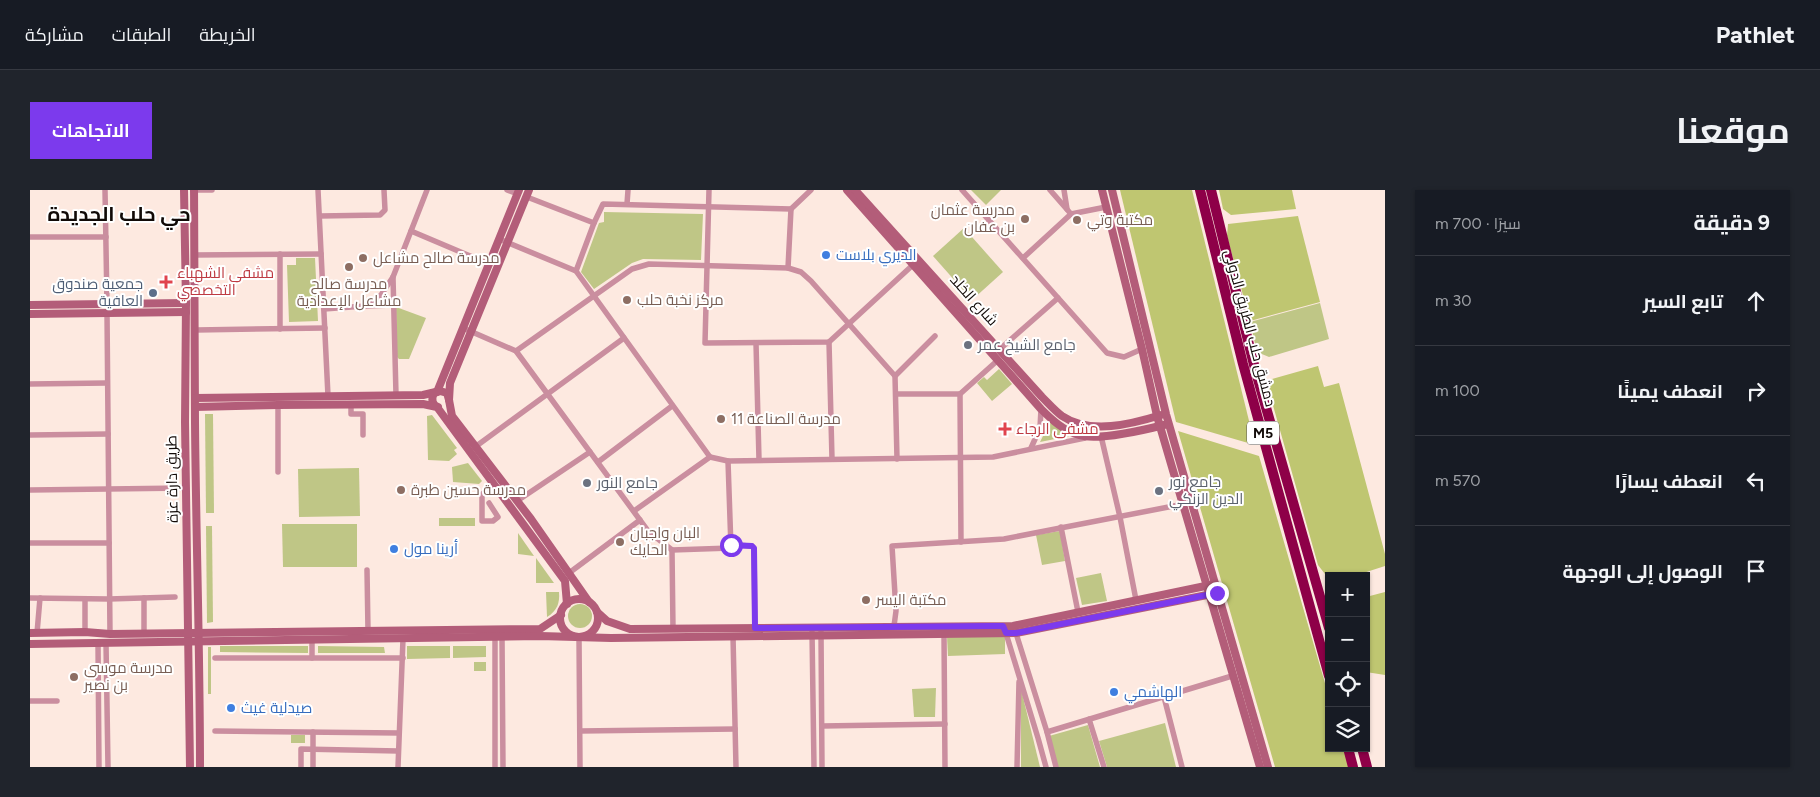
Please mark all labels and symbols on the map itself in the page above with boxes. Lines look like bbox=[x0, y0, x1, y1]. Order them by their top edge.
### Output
place label: مدرسة عثمان بن عفان bbox=[931, 201, 1015, 237]
district label: حي حلب الجديدة bbox=[48, 202, 190, 230]
place label: مكتبة وتي bbox=[1087, 211, 1153, 232]
marker: مدرسة عثمان بن عفان bbox=[1019, 213, 1031, 225]
marker: مكتبة وتي bbox=[1071, 214, 1083, 226]
place label: الديري بلاست bbox=[836, 246, 917, 267]
street label: دمشق حلب الطريق الدولي bbox=[1217, 248, 1280, 409]
place label: مدرسة صالح مشاعل bbox=[373, 249, 500, 269]
marker: الديري بلاست bbox=[820, 249, 832, 261]
marker: مدرسة صالح مشاعل bbox=[357, 252, 369, 264]
marker: مدرسة صالح مشاعل الإعدادية bbox=[343, 261, 355, 273]
place label: مشفى الشهباء التخصصي bbox=[177, 264, 274, 302]
street label: شارع الخلد bbox=[945, 271, 1002, 331]
place label: جمعية صندوق العافية bbox=[52, 275, 143, 310]
marker: مشفى الشهباء التخصصي bbox=[159, 275, 173, 289]
place label: مدرسة صالح مشاعل الإعدادية bbox=[297, 275, 401, 311]
marker: جمعية صندوق العافية bbox=[147, 287, 159, 299]
place label: مركز نخبة حلب bbox=[637, 291, 724, 309]
marker: مركز نخبة حلب bbox=[621, 294, 633, 306]
place label: جامع الشيخ عمر bbox=[977, 336, 1076, 356]
marker: جامع الشيخ عمر bbox=[962, 339, 974, 351]
place label: مدرسة الصناعة 11 bbox=[731, 410, 841, 428]
marker: مدرسة الصناعة 11 bbox=[715, 413, 727, 425]
place label: مشفى الرجاء bbox=[1016, 420, 1099, 439]
marker: مشفى الرجاء bbox=[998, 422, 1012, 436]
road number: M5 bbox=[1247, 422, 1279, 444]
street label: طريق دارة عزة bbox=[162, 435, 183, 523]
place label: جامع نور الدين الزنكي bbox=[1168, 473, 1243, 511]
place label: جامع النور bbox=[596, 474, 658, 494]
marker: جامع النور bbox=[581, 477, 593, 489]
place label: مدرسة حسين طبرة bbox=[411, 481, 526, 500]
marker: مدرسة حسين طبرة bbox=[395, 484, 407, 496]
marker: جامع نور الدين الزنكي bbox=[1153, 485, 1165, 497]
place label: البان واجبان الحايك bbox=[630, 524, 700, 559]
route start bbox=[720, 534, 743, 557]
marker: البان واجبان الحايك bbox=[614, 536, 626, 548]
place label: أرينا مول bbox=[404, 539, 458, 558]
marker: أرينا مول bbox=[388, 543, 400, 555]
route end bbox=[1206, 582, 1229, 605]
place label: مكتبة اليسر bbox=[875, 591, 946, 609]
marker: مكتبة اليسر bbox=[860, 594, 872, 606]
place label: مدرسة موسى بن نصير bbox=[83, 659, 173, 695]
marker: مدرسة موسى بن نصير bbox=[68, 671, 80, 683]
place label: الهاشمي bbox=[1124, 683, 1182, 704]
marker: الهاشمي bbox=[1108, 686, 1120, 698]
place label: صيدلية غيث bbox=[241, 699, 312, 717]
marker: صيدلية غيث bbox=[225, 702, 237, 714]

